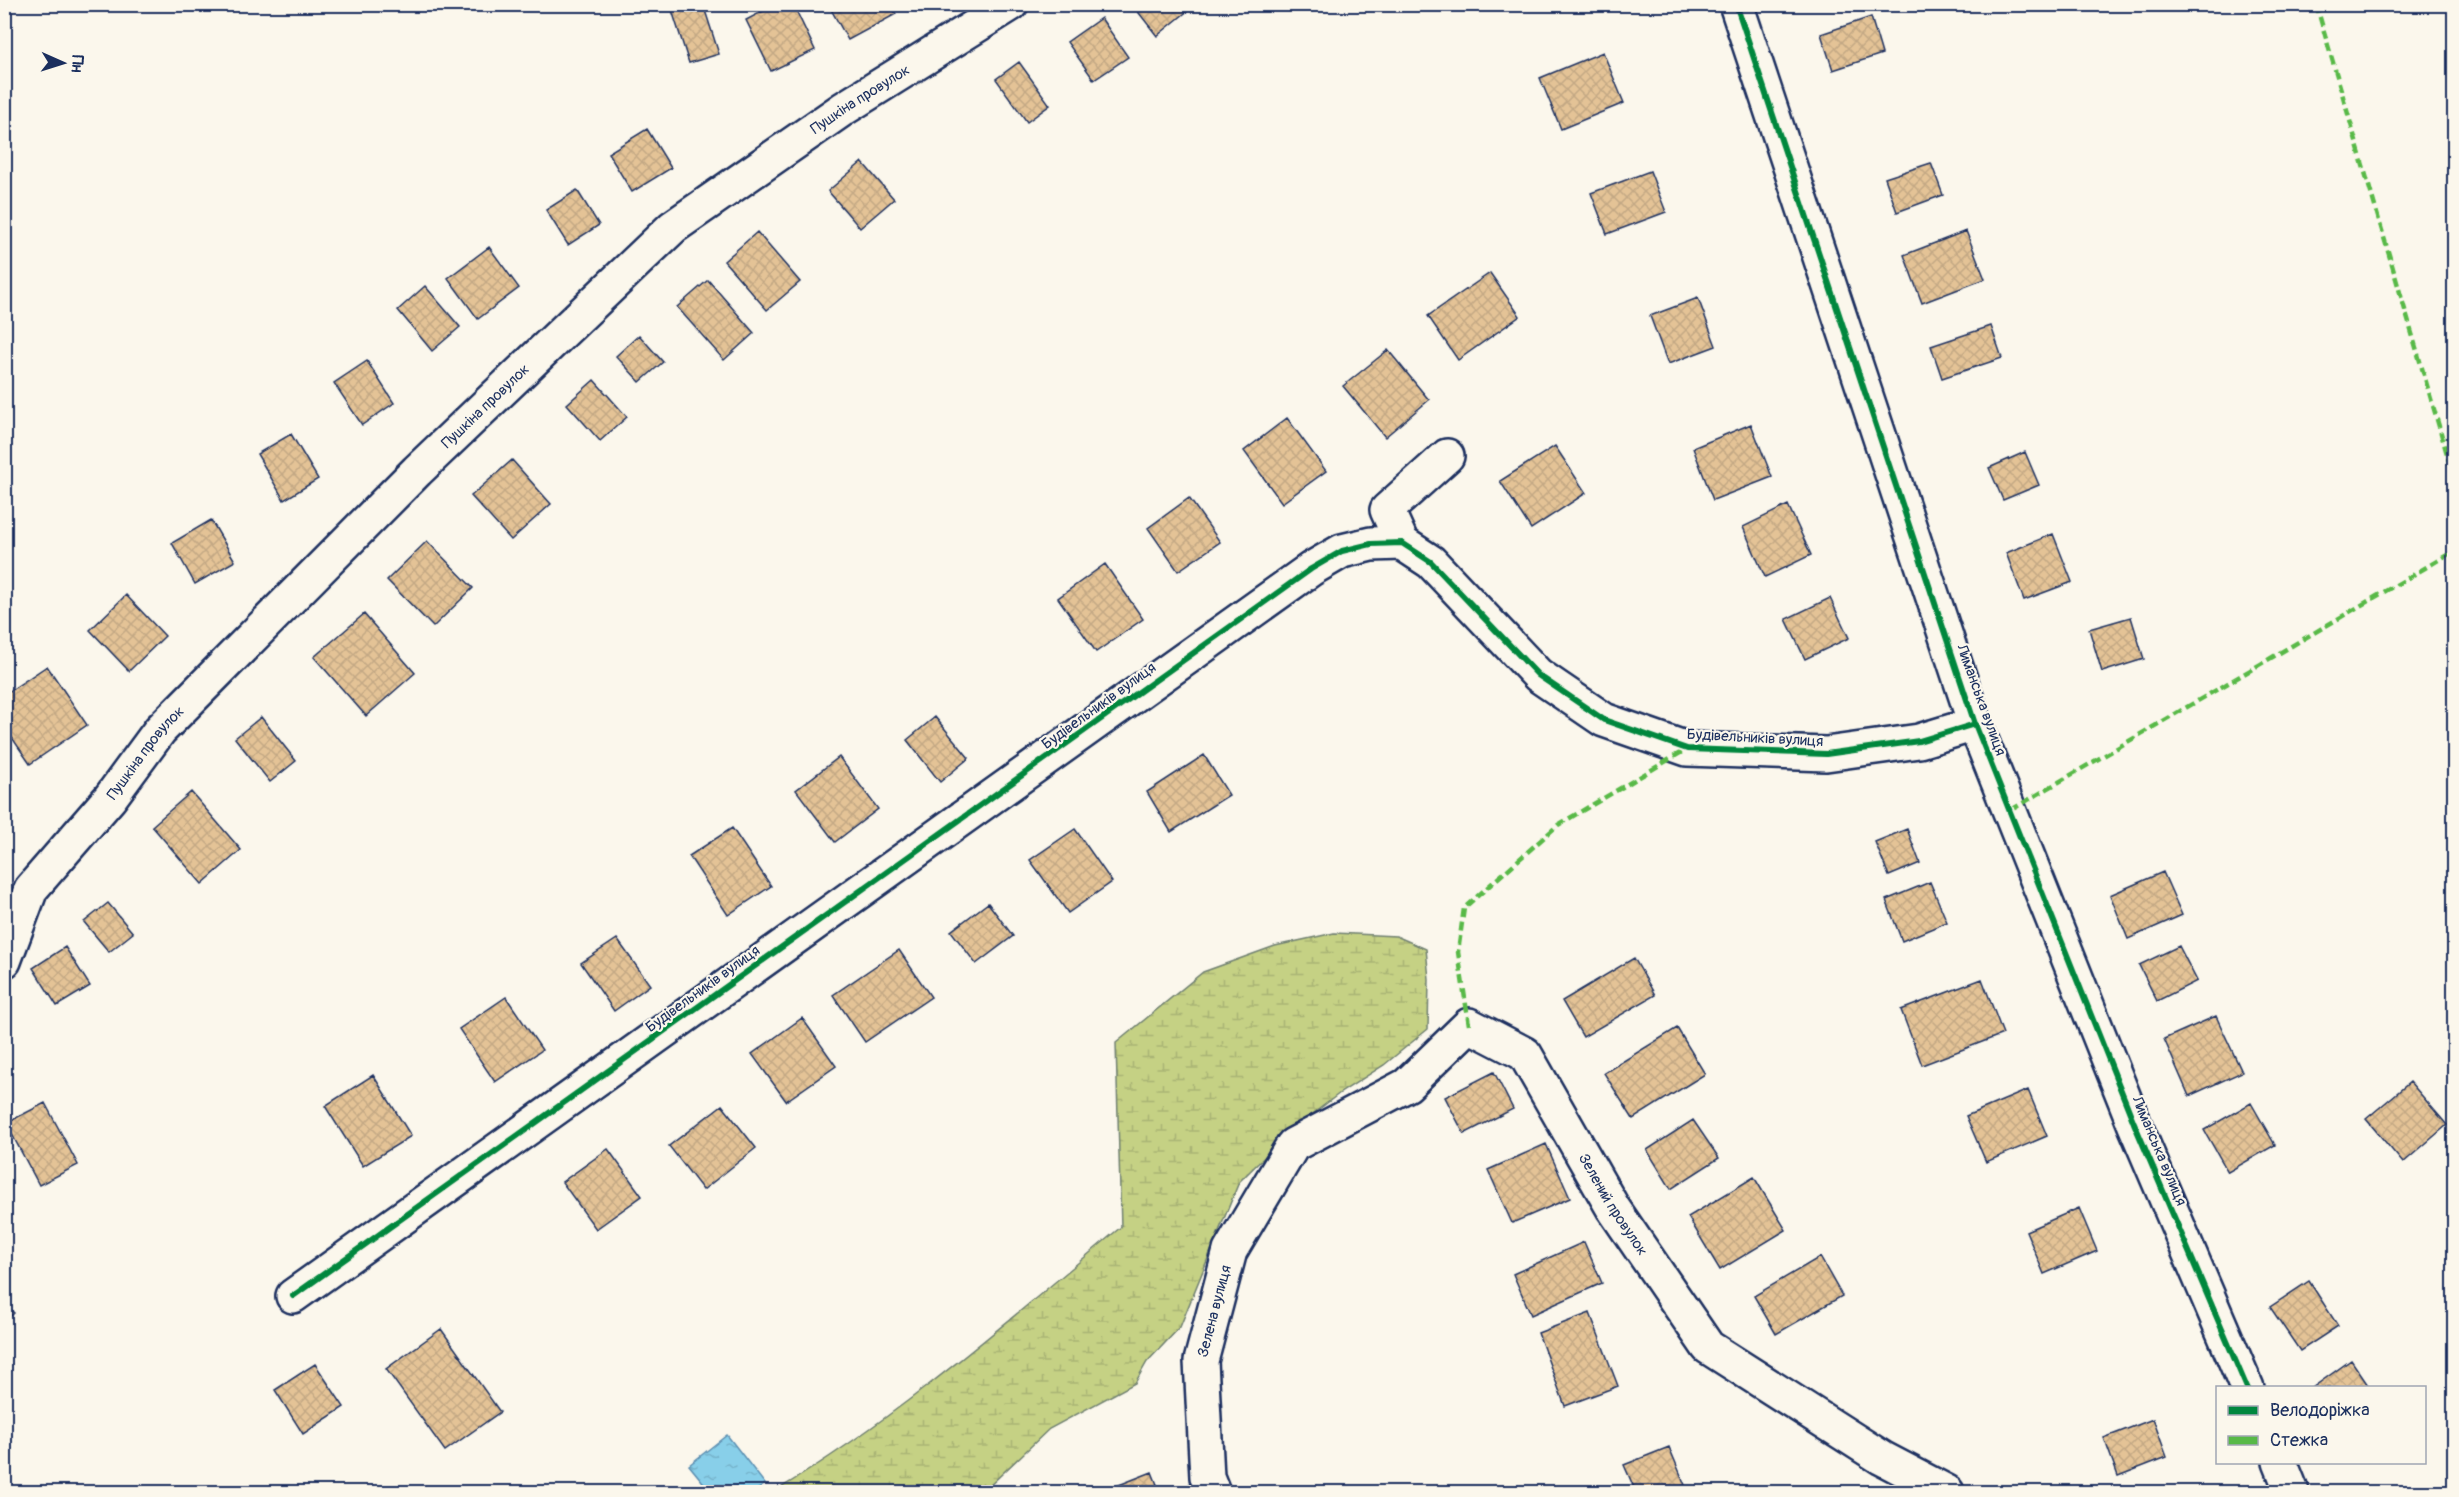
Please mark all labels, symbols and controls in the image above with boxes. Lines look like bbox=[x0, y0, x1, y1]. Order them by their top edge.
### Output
north arrow bbox=[33, 33, 93, 93]
text: Пн bbox=[67, 54, 87, 73]
street label: Пушкіна провулок bbox=[807, 60, 914, 138]
street label: Пушкіна провулок bbox=[437, 359, 533, 452]
street label: Лиманська вулиця bbox=[1952, 641, 2010, 758]
street label: Будівельників вулиця bbox=[1038, 658, 1160, 754]
street label: Пушкіна провулок bbox=[103, 702, 188, 803]
street label: Будівельників вулиця bbox=[1686, 725, 1824, 751]
street label: Будівельників вулиця bbox=[642, 941, 764, 1037]
street label: Лиманська вулиця bbox=[2127, 1092, 2191, 1209]
street label: Зелений провулок bbox=[1574, 1150, 1652, 1259]
street label: Зелена вулиця bbox=[1193, 1263, 1235, 1359]
legend bbox=[2216, 1386, 2426, 1464]
text: Велодоріжка bbox=[2270, 1399, 2370, 1422]
text: Стежка bbox=[2270, 1429, 2328, 1452]

